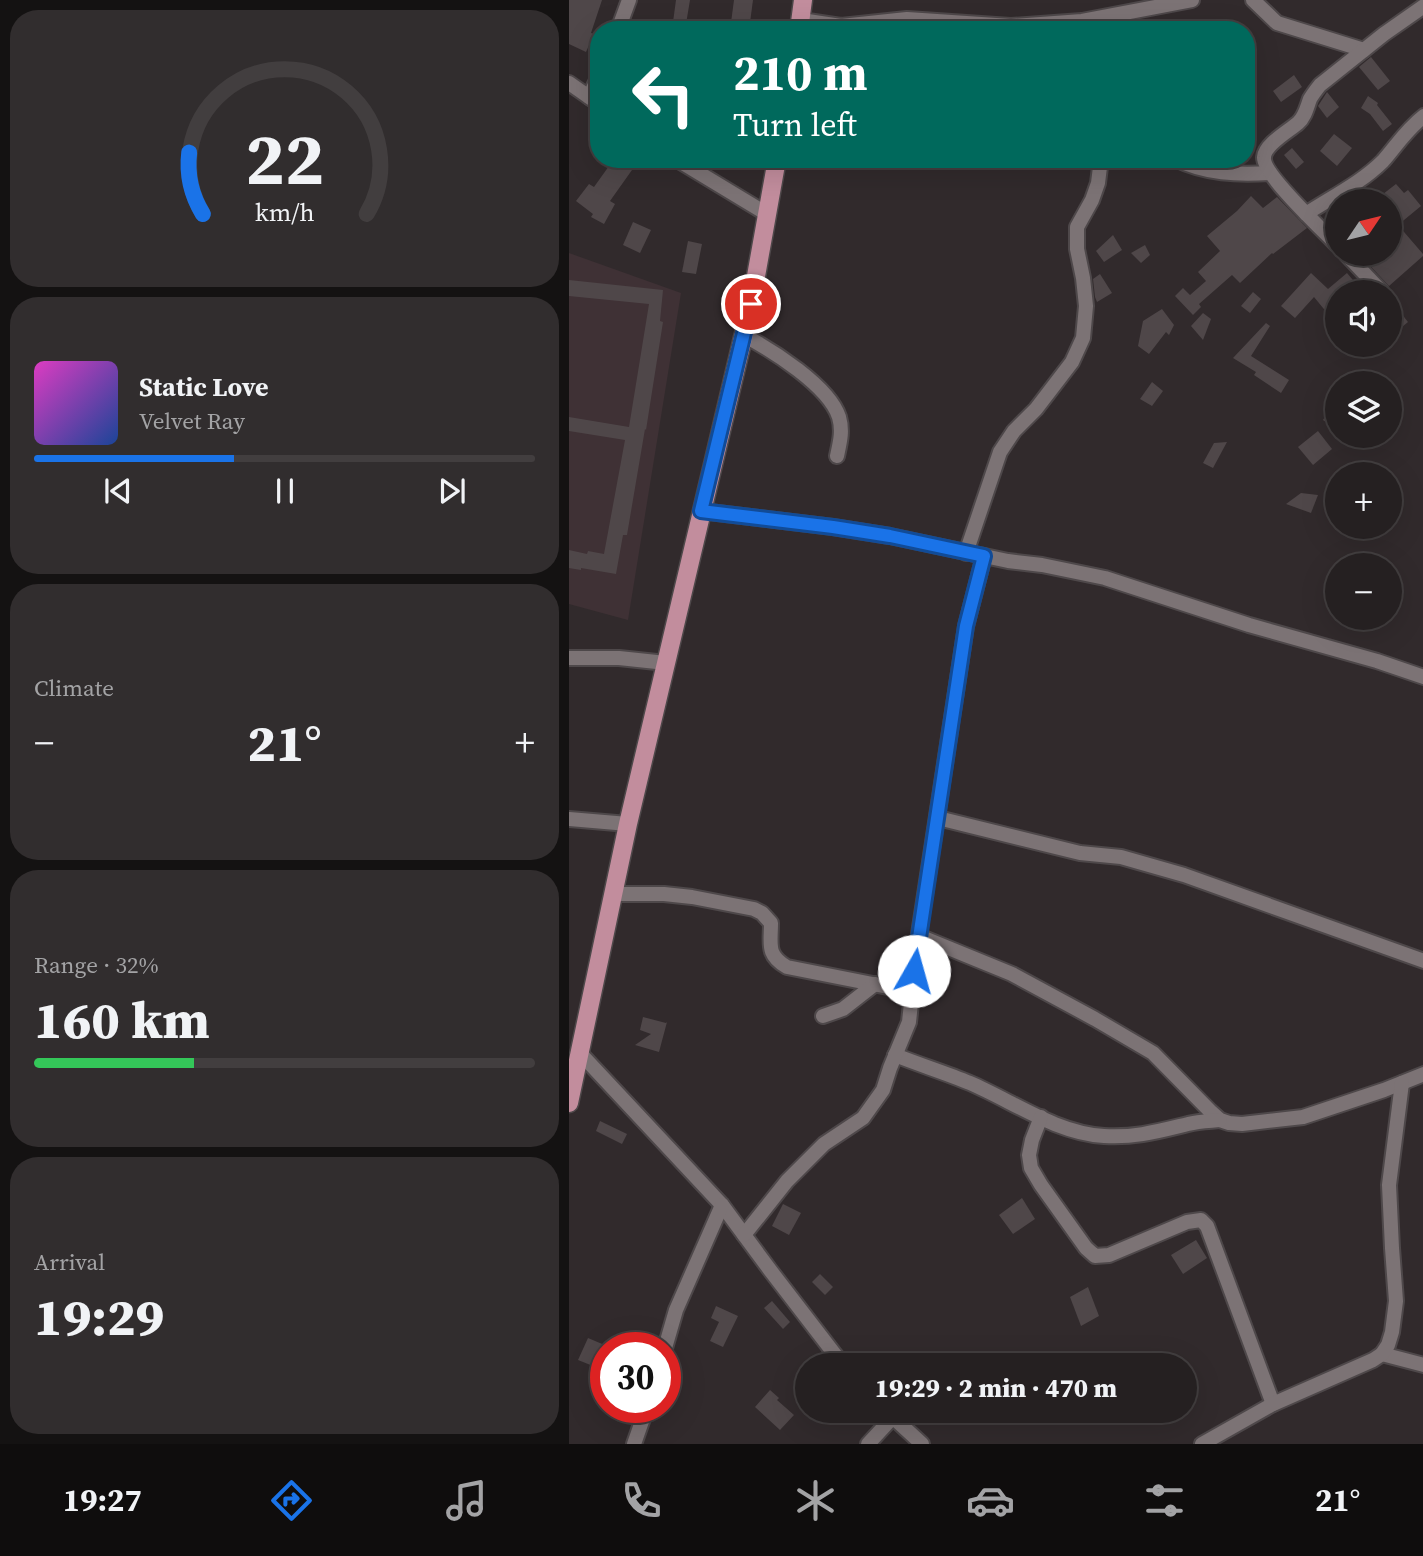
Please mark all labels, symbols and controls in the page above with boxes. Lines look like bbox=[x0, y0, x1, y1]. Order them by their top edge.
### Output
text: 210 m bbox=[733, 39, 868, 106]
icon: left bbox=[618, 49, 709, 140]
text: Turn left bbox=[733, 103, 857, 147]
text: 22 bbox=[245, 110, 324, 209]
north arrow bbox=[1325, 189, 1402, 266]
map controls bbox=[1325, 189, 1402, 630]
text: km/h bbox=[255, 195, 314, 229]
pin bbox=[721, 274, 781, 334]
button: sound bbox=[1325, 280, 1402, 357]
icon: arrive bbox=[732, 285, 770, 323]
text: Static Love bbox=[139, 369, 268, 405]
button: layers bbox=[1325, 371, 1402, 448]
text: Velvet Ray bbox=[139, 405, 245, 437]
button: + bbox=[1325, 462, 1402, 539]
icon: previous bbox=[99, 472, 137, 510]
icon: pause bbox=[266, 472, 304, 510]
icon: next bbox=[433, 472, 471, 510]
button: − bbox=[1325, 553, 1402, 630]
text: Climate bbox=[34, 672, 114, 704]
text: 21° bbox=[247, 707, 322, 778]
text: − bbox=[34, 717, 54, 769]
text: + bbox=[515, 717, 535, 769]
position arrow bbox=[877, 934, 951, 1008]
text: Range · 32% bbox=[34, 949, 159, 981]
text: 160 km bbox=[34, 984, 210, 1055]
text: Arrival bbox=[34, 1246, 105, 1278]
text: 19:29 bbox=[34, 1281, 164, 1352]
speed limit sign: 30 bbox=[590, 1332, 681, 1423]
text: 19:29 · 2 min · 470 m bbox=[875, 1370, 1117, 1406]
icon: directions bbox=[267, 1476, 316, 1525]
icon: music bbox=[442, 1476, 491, 1525]
icon: phone bbox=[617, 1476, 666, 1525]
icon: climate bbox=[791, 1476, 840, 1525]
icon: car bbox=[966, 1476, 1015, 1525]
icon: filters bbox=[1140, 1476, 1189, 1525]
text: 19:27 bbox=[63, 1478, 142, 1522]
text: 21° bbox=[1315, 1478, 1360, 1522]

